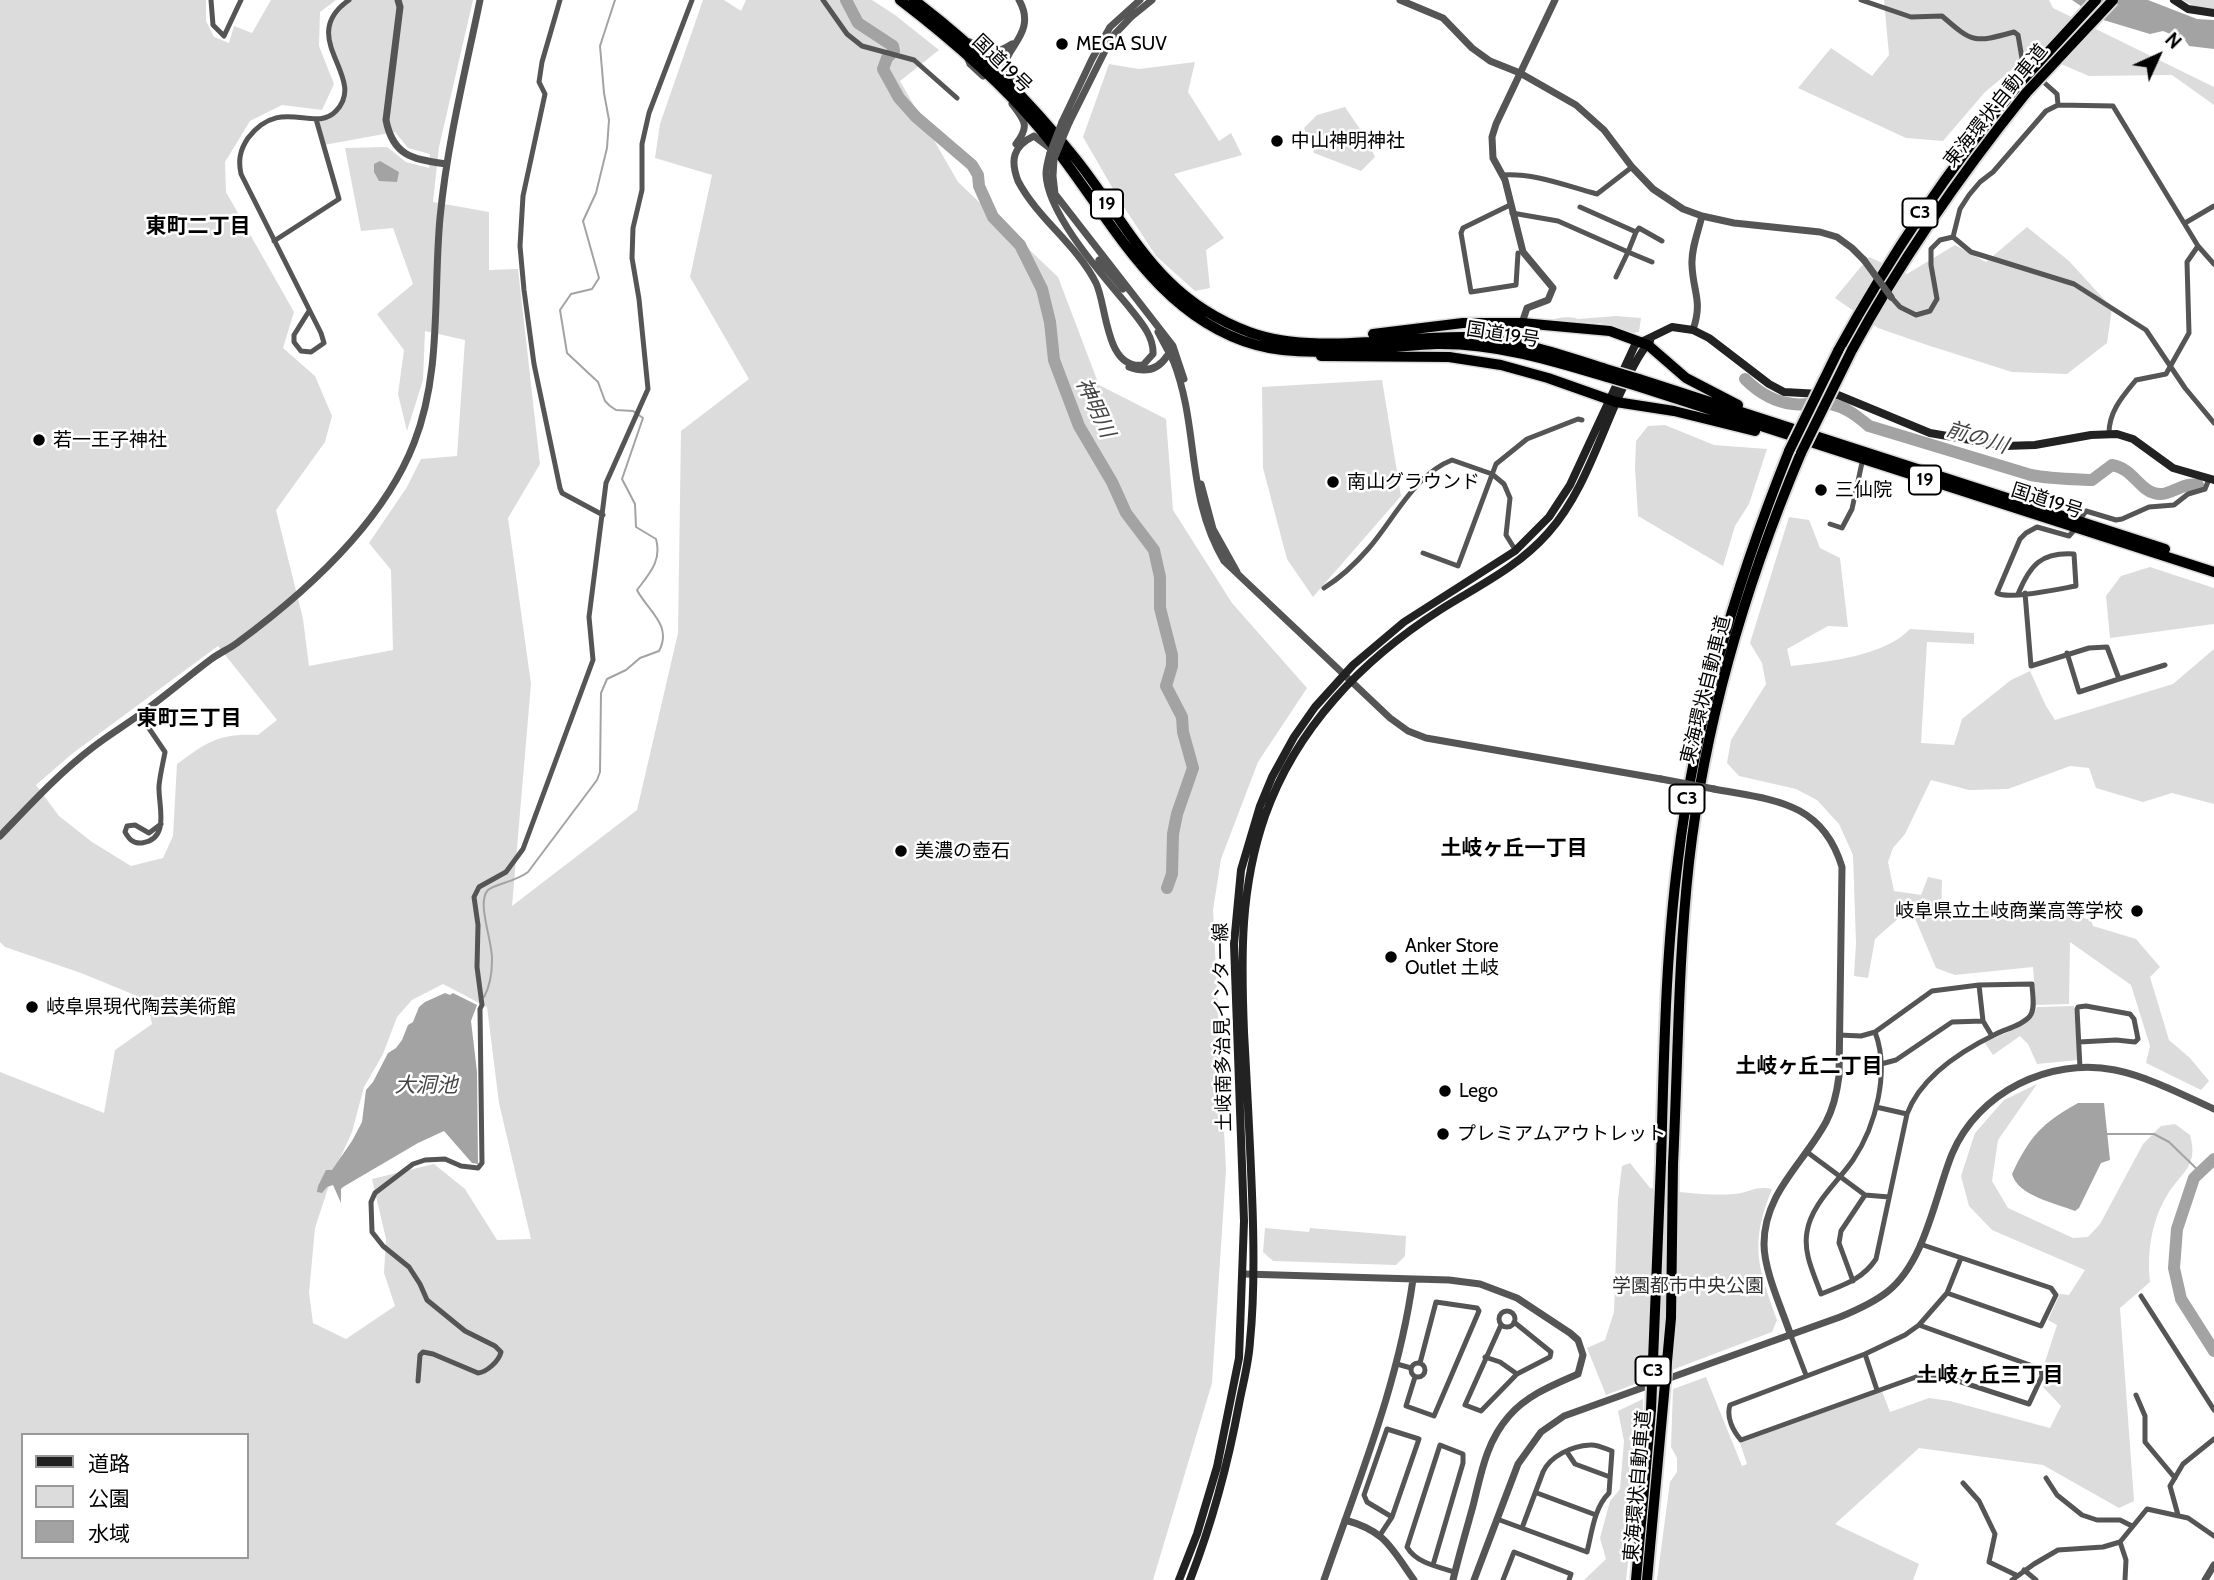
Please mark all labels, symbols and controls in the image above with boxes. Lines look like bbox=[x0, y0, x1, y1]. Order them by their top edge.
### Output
north arrow bbox=[2123, 21, 2193, 91]
text: N bbox=[2160, 28, 2186, 54]
street label: 国道19号 bbox=[967, 30, 1037, 98]
place label: MEGA SUV bbox=[1076, 33, 1167, 55]
marker: MEGA SUV bbox=[1054, 36, 1070, 52]
street label: 東海環状自動車道 bbox=[1939, 40, 2053, 172]
place label: 中山神明神社 bbox=[1291, 130, 1405, 152]
marker: 中山神明神社 bbox=[1269, 133, 1285, 149]
road number: 19 bbox=[1091, 190, 1123, 218]
road number: C3 bbox=[1902, 198, 1938, 228]
district label: 東町二丁目 bbox=[146, 214, 250, 240]
street label: 国道19号 bbox=[1465, 318, 1541, 352]
water label: 神明川 bbox=[1070, 374, 1120, 442]
water label: 前の川 bbox=[1943, 417, 2011, 459]
place label: 若一王子神社 bbox=[53, 429, 167, 451]
marker: 若一王子神社 bbox=[31, 432, 47, 448]
road number: 19 bbox=[1909, 466, 1941, 494]
place label: 南山グラウンド bbox=[1347, 471, 1480, 493]
marker: 南山グラウンド bbox=[1325, 474, 1341, 490]
place label: 三仙院 bbox=[1835, 479, 1892, 501]
street label: 国道19号 bbox=[2008, 479, 2086, 523]
marker: 三仙院 bbox=[1813, 482, 1829, 498]
street label: 東海環状自動車道 bbox=[1677, 613, 1735, 767]
district label: 東町三丁目 bbox=[137, 706, 241, 732]
road number: C3 bbox=[1670, 784, 1704, 814]
district label: 土岐ヶ丘一丁目 bbox=[1441, 836, 1587, 862]
place label: 美濃の壺石 bbox=[915, 840, 1010, 862]
marker: 美濃の壺石 bbox=[893, 843, 909, 859]
place label: 岐阜県立土岐商業高等学校 bbox=[1895, 900, 2123, 922]
marker: 岐阜県立土岐商業高等学校 bbox=[2129, 903, 2145, 919]
street label: 土岐南多治見インター線 bbox=[1210, 922, 1236, 1132]
place label: Anker Store Outlet 土岐 bbox=[1405, 935, 1499, 979]
marker: Anker Store Outlet 土岐 bbox=[1383, 949, 1399, 965]
place label: 岐阜県現代陶芸美術館 bbox=[46, 996, 236, 1018]
marker: 岐阜県現代陶芸美術館 bbox=[24, 999, 40, 1015]
district label: 土岐ヶ丘二丁目 bbox=[1736, 1054, 1882, 1080]
water label: 大洞池 bbox=[395, 1073, 457, 1099]
place label: Lego bbox=[1459, 1080, 1498, 1102]
marker: Lego bbox=[1437, 1083, 1453, 1099]
place label: プレミアムアウトレット bbox=[1457, 1123, 1666, 1145]
marker: プレミアムアウトレット bbox=[1435, 1126, 1451, 1142]
park label: 学園都市中央公園 bbox=[1612, 1275, 1764, 1297]
road number: C3 bbox=[1636, 1356, 1670, 1386]
district label: 土岐ヶ丘三丁目 bbox=[1917, 1363, 2063, 1389]
street label: 東海環状自動車道 bbox=[1620, 1409, 1656, 1563]
legend bbox=[21, 1433, 248, 1559]
text: 道路 bbox=[88, 1451, 130, 1476]
text: 公園 bbox=[88, 1486, 130, 1511]
text: 水域 bbox=[88, 1521, 130, 1546]

